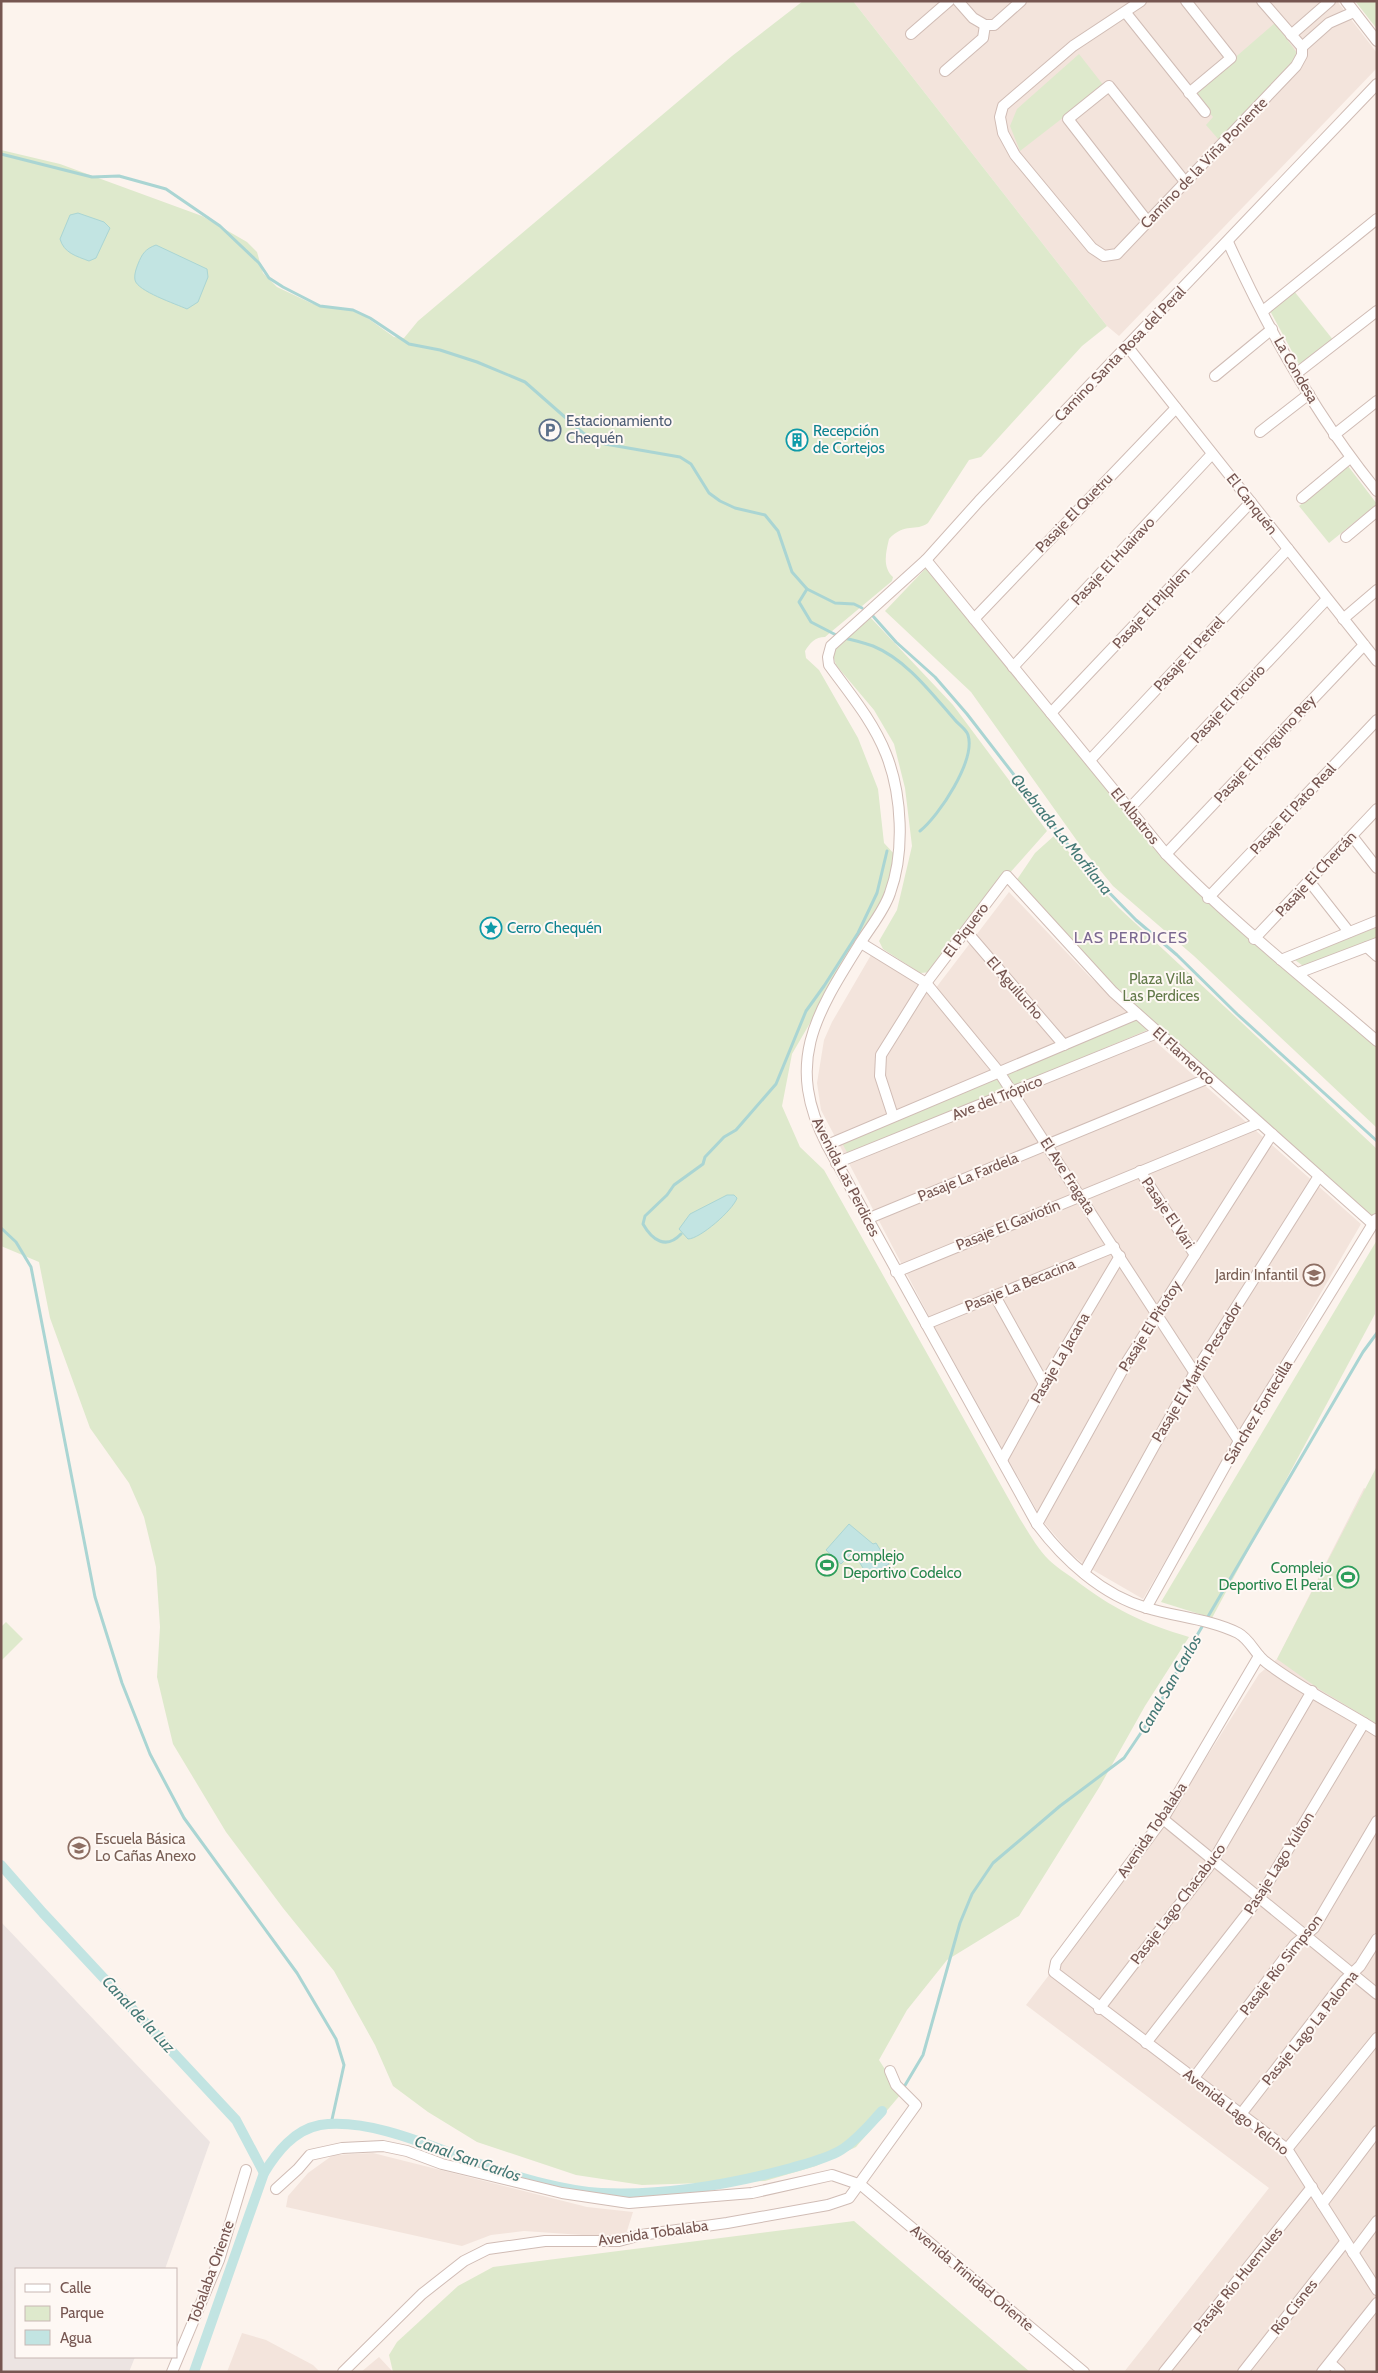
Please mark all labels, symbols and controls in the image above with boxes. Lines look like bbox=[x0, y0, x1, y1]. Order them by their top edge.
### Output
street label: Camino de la Viña Poniente bbox=[1137, 94, 1271, 232]
street label: Camino Santa Rosa del Peral bbox=[1051, 282, 1190, 425]
street label: La Condesa bbox=[1270, 334, 1322, 407]
place label: Estacionamiento Chequén bbox=[566, 412, 672, 447]
parking icon: Estacionamiento Chequén bbox=[538, 418, 562, 442]
place label: Recepción de Cortejos bbox=[813, 422, 885, 457]
building icon: Recepción de Cortejos bbox=[785, 428, 809, 452]
street label: Pasaje El Quetru bbox=[1032, 470, 1116, 556]
street label: El Canquén bbox=[1223, 470, 1281, 538]
street label: Pasaje El Huairavo bbox=[1067, 513, 1159, 609]
street label: Pasaje El Pilpilen bbox=[1109, 564, 1193, 652]
street label: Pasaje El Petrel bbox=[1150, 613, 1228, 695]
street label: Pasaje El Picurio bbox=[1187, 661, 1269, 747]
street label: Pasaje El Pinguino Rey bbox=[1210, 691, 1320, 807]
street label: Pasaje El Pato Real bbox=[1246, 760, 1340, 858]
water label: Quebrada La Morfilana bbox=[1007, 770, 1116, 899]
street label: El Albatros bbox=[1107, 784, 1163, 848]
street label: Pasaje El Chercán bbox=[1272, 827, 1360, 921]
street label: El Piquero bbox=[940, 899, 992, 961]
place icon: Cerro Chequén bbox=[479, 916, 503, 940]
place label: Cerro Chequén bbox=[507, 919, 602, 937]
district label: LAS PERDICES bbox=[1074, 928, 1188, 947]
street label: El Aguilucho bbox=[983, 953, 1047, 1023]
park label: Plaza Villa Las Perdices bbox=[1122, 970, 1200, 1005]
street label: El Flamenco bbox=[1149, 1023, 1219, 1089]
street label: Ave del Trópico bbox=[949, 1072, 1045, 1124]
street label: Avenida Las Perdices bbox=[808, 1114, 884, 1240]
street label: El Ave Fragata bbox=[1036, 1134, 1100, 1218]
street label: Pasaje La Fardela bbox=[915, 1148, 1022, 1205]
street label: Pasaje El Vari bbox=[1138, 1174, 1198, 1252]
street label: Pasaje El Gaviotín bbox=[953, 1196, 1063, 1254]
street label: Pasaje La Becacina bbox=[962, 1254, 1079, 1315]
school or university icon: Jardin Infantil bbox=[1302, 1263, 1326, 1287]
place label: Jardin Infantil bbox=[1214, 1266, 1298, 1284]
street label: Pasaje El Pitotoy bbox=[1115, 1277, 1185, 1375]
street label: Pasaje El Martín Pescador bbox=[1148, 1299, 1246, 1445]
street label: Pasaje La Jacana bbox=[1027, 1309, 1094, 1407]
street label: Sánchez Fontecilla bbox=[1220, 1356, 1297, 1467]
place label: Complejo Deportivo Codelco bbox=[843, 1547, 962, 1582]
sports icon: Complejo Deportivo Codelco bbox=[815, 1553, 839, 1577]
place label: Complejo Deportivo El Peral bbox=[1218, 1559, 1332, 1594]
sports icon: Complejo Deportivo El Peral bbox=[1336, 1565, 1360, 1589]
water label: Canal San Carlos bbox=[1133, 1631, 1205, 1737]
street label: Avenida Tobalaba bbox=[1114, 1778, 1191, 1881]
street label: Pasaje Lago Yulton bbox=[1240, 1808, 1318, 1918]
place label: Escuela Básica Lo Cañas Anexo bbox=[95, 1830, 196, 1865]
school or university icon: Escuela Básica Lo Cañas Anexo bbox=[67, 1836, 91, 1860]
street label: Pasaje Lago Chacabuco bbox=[1127, 1840, 1229, 1968]
street label: Pasaje Río Simpson bbox=[1236, 1911, 1326, 2019]
street label: Pasaje Lago La Paloma bbox=[1258, 1966, 1362, 2089]
water label: Canal de la Luz bbox=[98, 1972, 180, 2058]
street label: Avenida Lago Yelcho bbox=[1179, 2065, 1293, 2159]
water label: Canal San Carlos bbox=[412, 2131, 523, 2186]
street label: Avenida Tobalaba bbox=[597, 2216, 710, 2250]
street label: Tobalaba Oriente bbox=[184, 2218, 238, 2326]
street label: Avenida Trinidad Oriente bbox=[907, 2221, 1038, 2335]
street label: Pasaje Río Huemules bbox=[1190, 2223, 1286, 2337]
legend bbox=[15, 2268, 178, 2358]
street label: Río Cisnes bbox=[1267, 2276, 1321, 2338]
text: Calle bbox=[60, 2279, 91, 2297]
text: Parque bbox=[60, 2304, 104, 2322]
text: Agua bbox=[60, 2329, 92, 2347]

